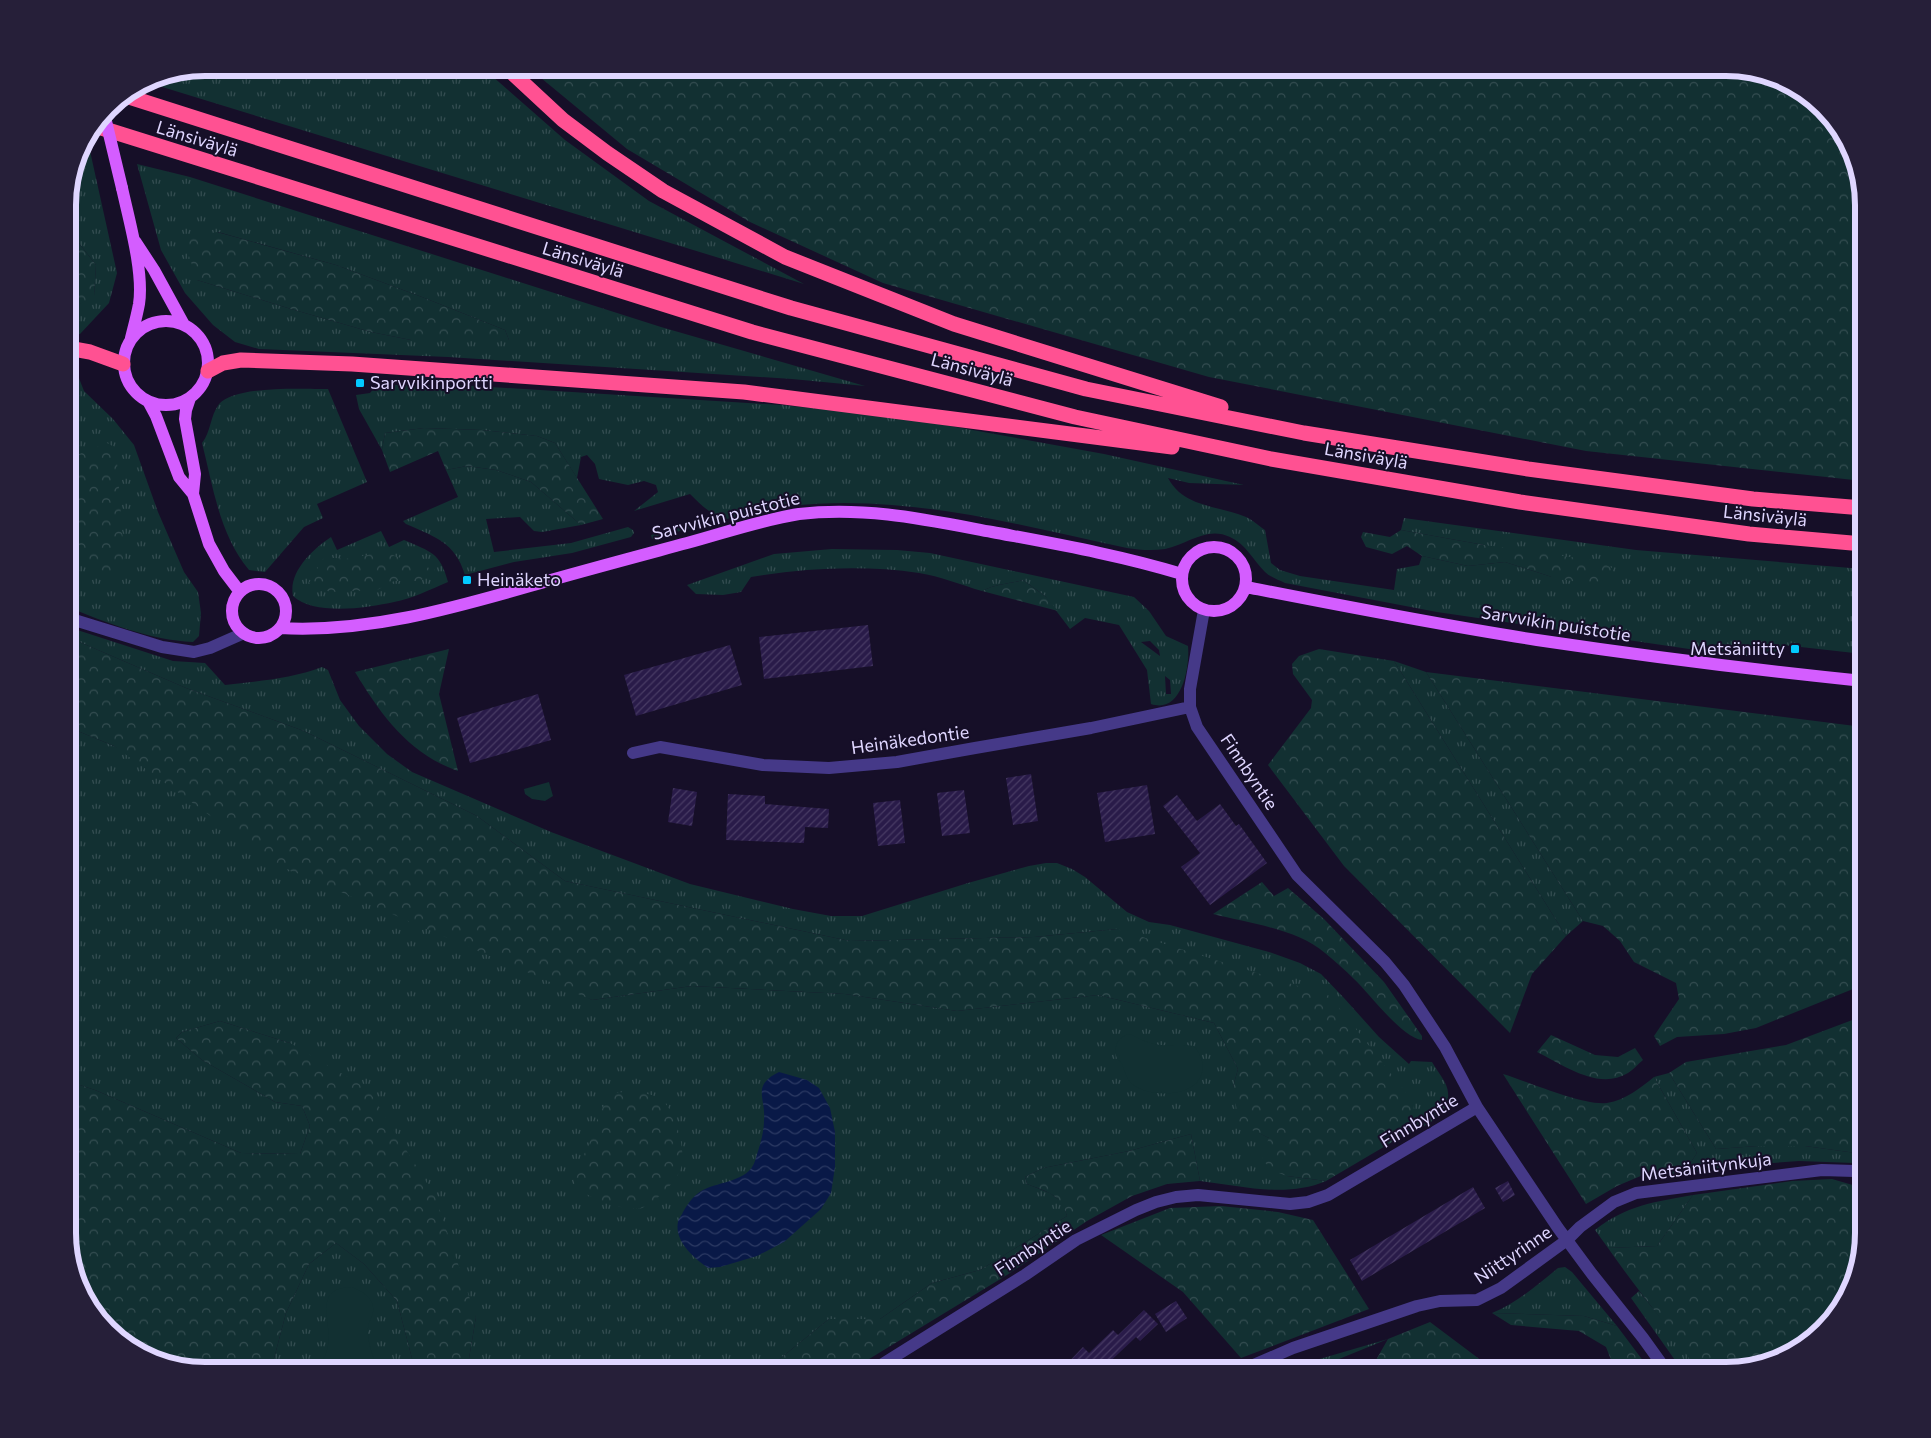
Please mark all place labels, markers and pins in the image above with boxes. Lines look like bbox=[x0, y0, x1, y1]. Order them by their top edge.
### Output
place label: Sarvvikinportti bbox=[370, 371, 493, 393]
marker: Sarvvikinportti bbox=[354, 377, 366, 389]
place label: Heinäketo bbox=[477, 568, 561, 590]
marker: Heinäketo bbox=[461, 574, 473, 586]
place label: Metsäniitty bbox=[1690, 637, 1785, 659]
marker: Metsäniitty bbox=[1789, 643, 1801, 655]

